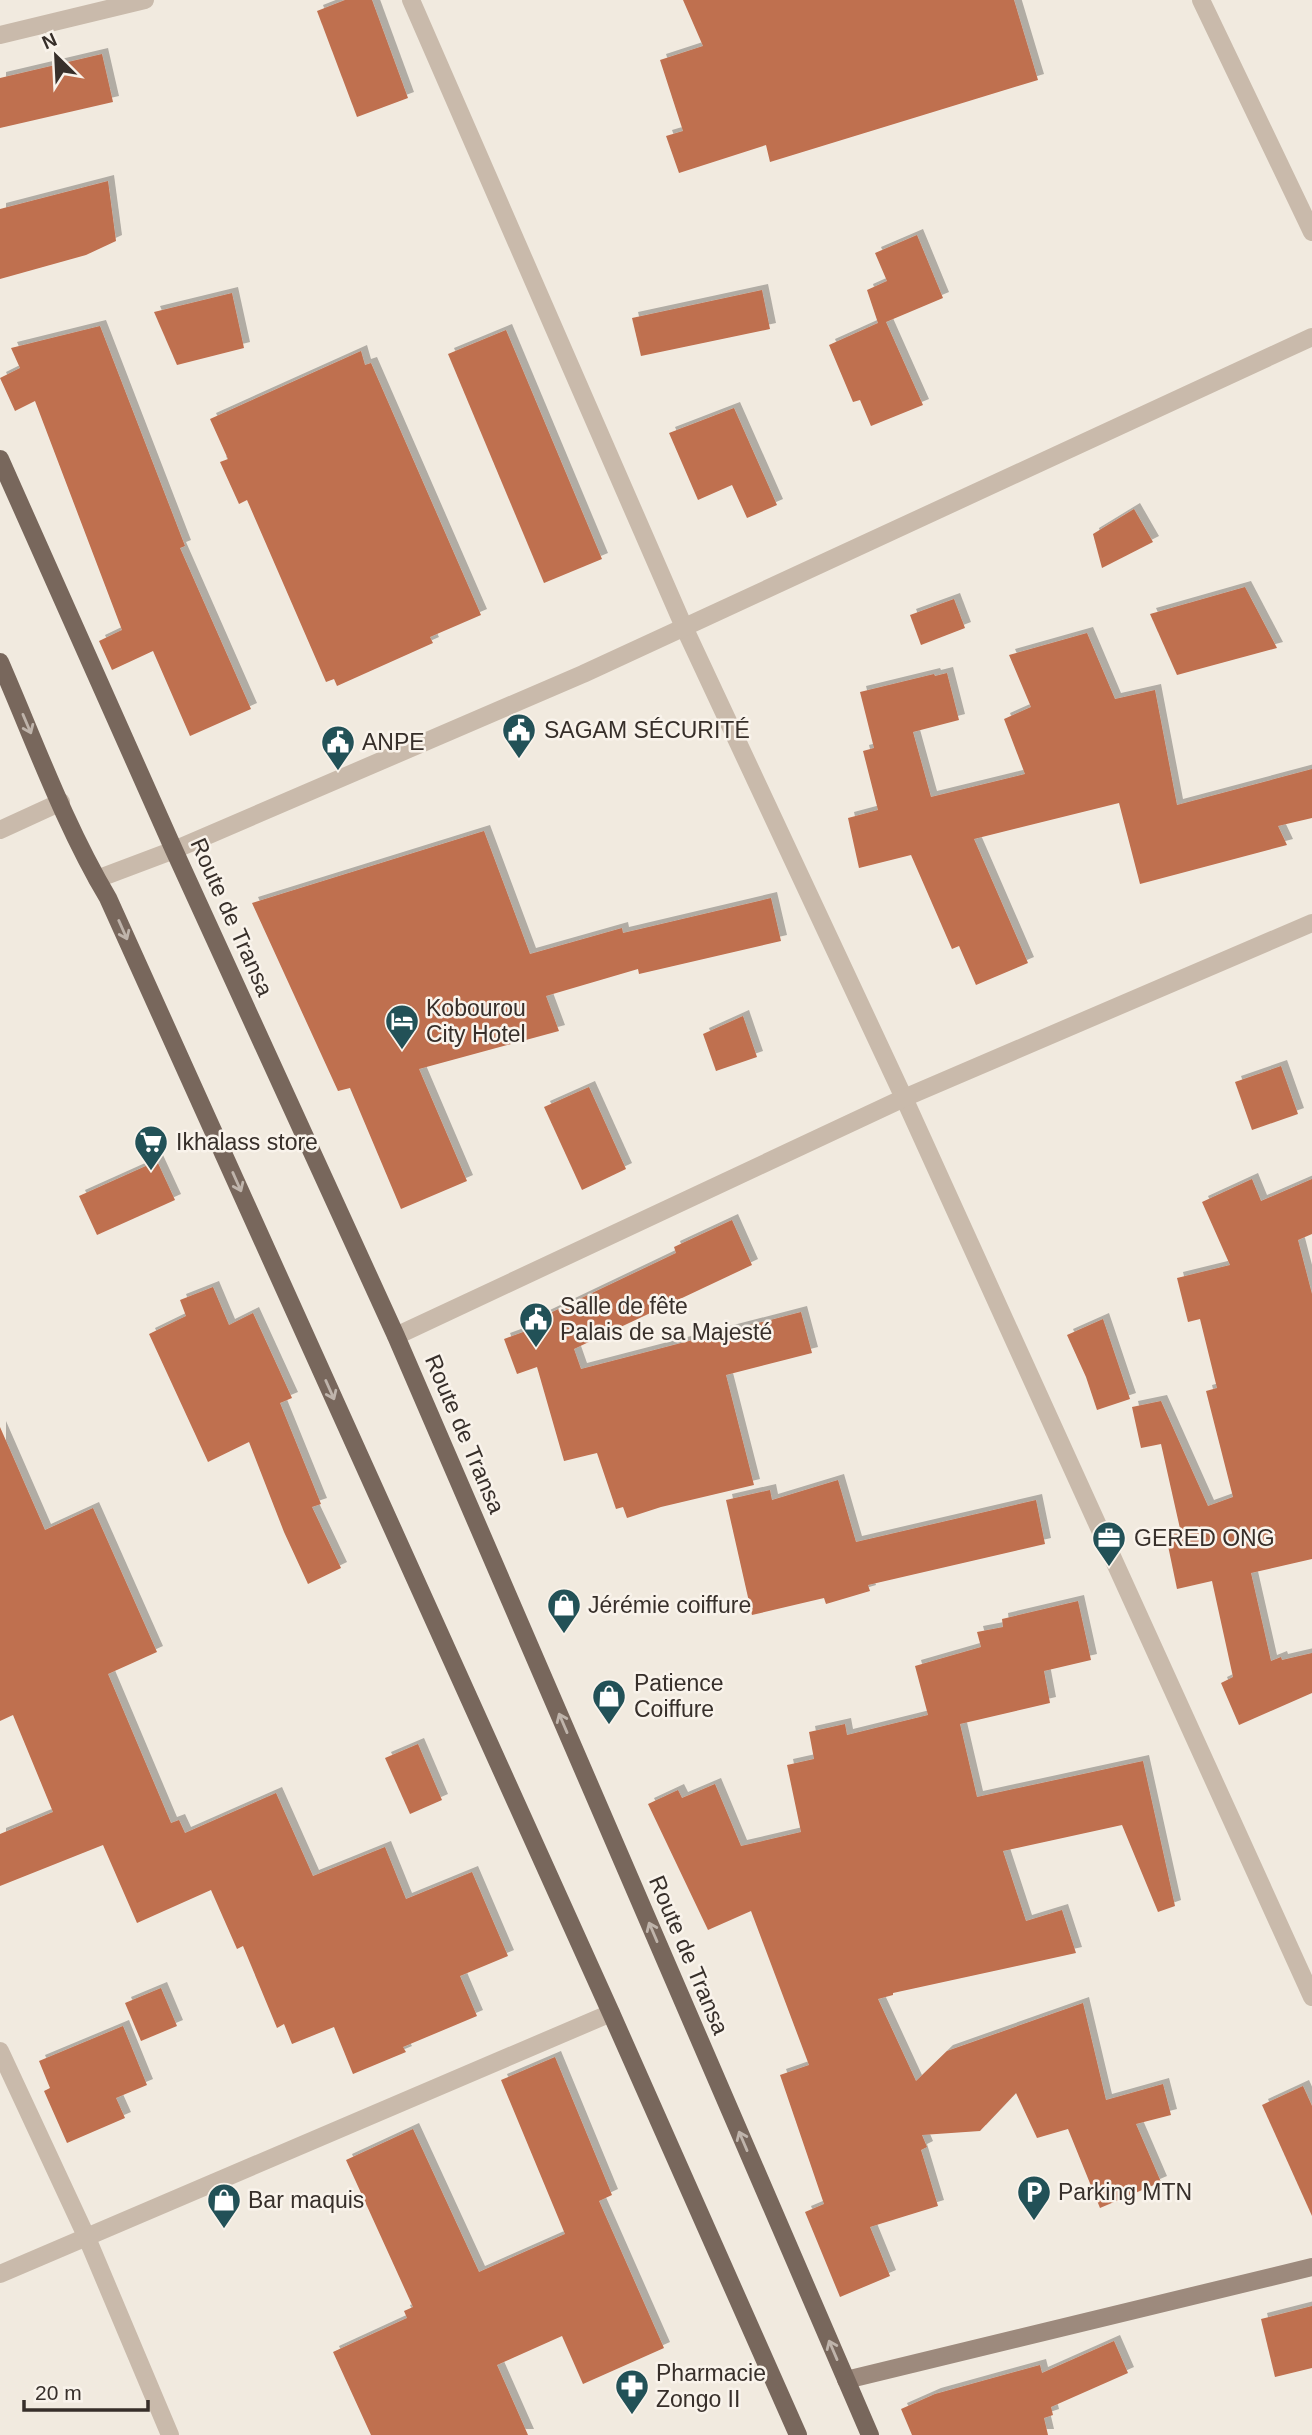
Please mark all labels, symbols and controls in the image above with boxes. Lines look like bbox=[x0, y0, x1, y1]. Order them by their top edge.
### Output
north arrow bbox=[21, 21, 91, 91]
text: N bbox=[39, 29, 60, 53]
public building icon: SAGAM SÉCURITÉ bbox=[500, 711, 538, 760]
one-way arrow bbox=[21, 713, 34, 734]
place label: SAGAM SÉCURITÉ bbox=[544, 717, 750, 743]
public building icon: ANPE bbox=[319, 723, 357, 772]
place label: ANPE bbox=[362, 729, 425, 755]
street label: Route de Transa bbox=[186, 834, 279, 1000]
one-way arrow bbox=[117, 919, 130, 941]
place label: Kobourou City Hotel bbox=[426, 995, 526, 1047]
hotel icon: Kobourou City Hotel bbox=[383, 1002, 421, 1051]
supermarket icon: Ikhalass store bbox=[132, 1123, 170, 1172]
place label: Ikhalass store bbox=[176, 1129, 318, 1155]
one-way arrow bbox=[231, 1171, 244, 1193]
place label: Salle de fête Palais de sa Majesté bbox=[560, 1293, 772, 1345]
public building icon: Salle de fête Palais de sa Majesté bbox=[517, 1300, 555, 1349]
street label: Route de Transa bbox=[420, 1351, 510, 1518]
one-way arrow bbox=[324, 1379, 337, 1400]
office icon: GERED ONG bbox=[1090, 1519, 1128, 1568]
place label: GERED ONG bbox=[1134, 1525, 1275, 1551]
shop icon: Jérémie coiffure bbox=[545, 1586, 583, 1635]
place label: Jérémie coiffure bbox=[588, 1592, 751, 1618]
place label: Patience Coiffure bbox=[634, 1670, 724, 1722]
shop icon: Patience Coiffure bbox=[590, 1677, 628, 1726]
one-way arrow bbox=[556, 1713, 569, 1734]
street label: Route de Transa bbox=[644, 1872, 734, 2039]
one-way arrow bbox=[646, 1922, 659, 1943]
one-way arrow bbox=[736, 2131, 749, 2152]
parking icon: Parking MTN bbox=[1015, 2173, 1053, 2222]
place label: Parking MTN bbox=[1058, 2179, 1192, 2205]
shop icon: Bar maquis bbox=[205, 2181, 243, 2230]
place label: Bar maquis bbox=[248, 2187, 364, 2213]
one-way arrow bbox=[826, 2340, 839, 2361]
place label: Pharmacie Zongo II bbox=[656, 2360, 766, 2412]
pharmacy icon: Pharmacie Zongo II bbox=[613, 2367, 651, 2416]
scale bar bbox=[24, 2368, 149, 2412]
text: 20 m bbox=[35, 2381, 82, 2404]

